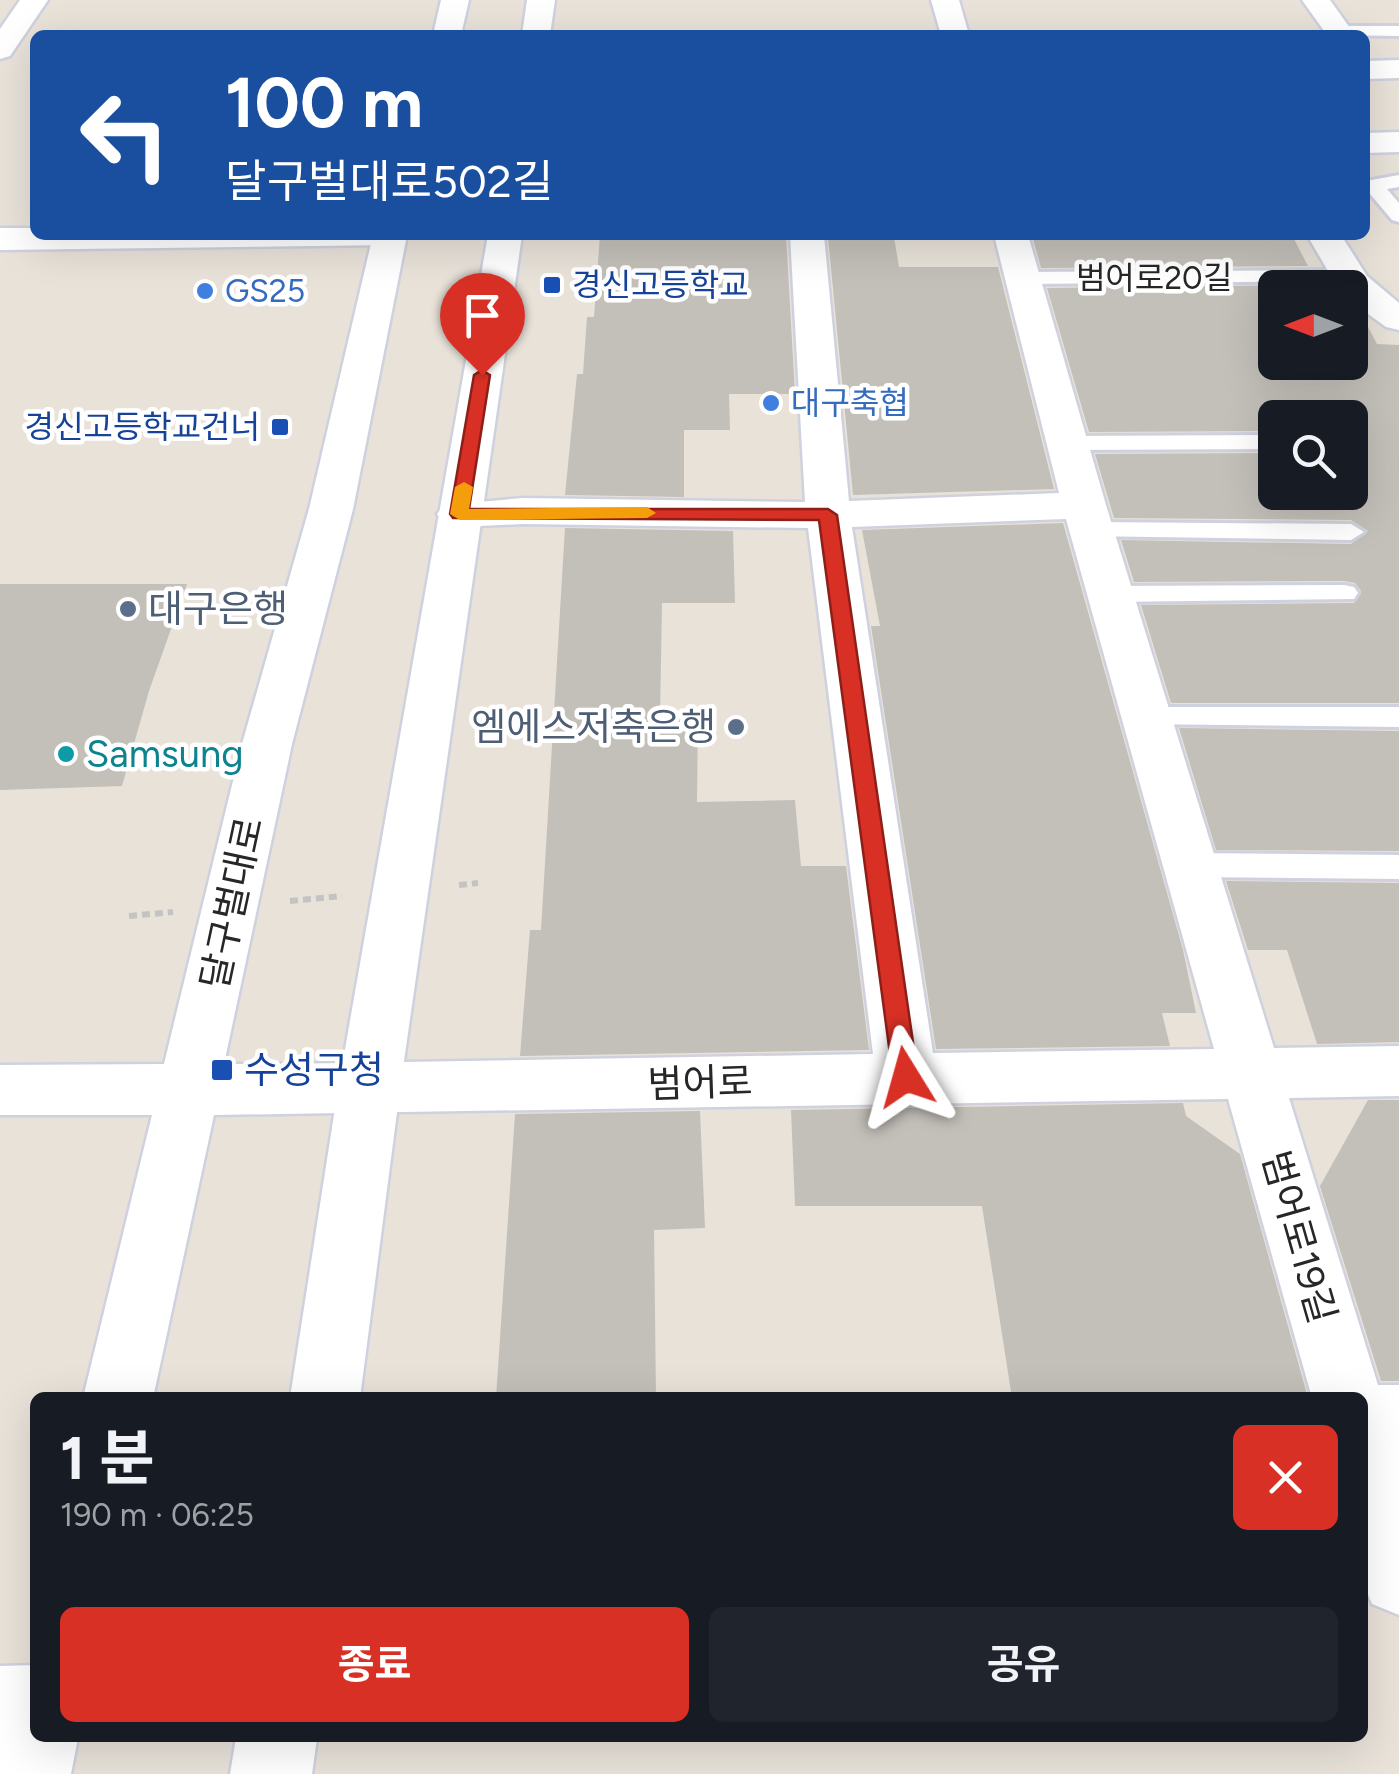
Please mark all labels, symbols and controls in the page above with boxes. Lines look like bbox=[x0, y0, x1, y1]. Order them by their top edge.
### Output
text: 100 m bbox=[225, 60, 423, 145]
icon: left bbox=[60, 70, 190, 200]
text: 달구벌대로502길 bbox=[225, 154, 553, 208]
street label: 범어로20길 bbox=[1076, 259, 1232, 297]
place label: 경신고등학교 bbox=[572, 266, 749, 304]
north arrow bbox=[1258, 270, 1368, 380]
map controls bbox=[1258, 270, 1368, 510]
place label: GS25 bbox=[225, 272, 305, 310]
pin bbox=[440, 273, 525, 376]
marker: 경신고등학교 bbox=[541, 274, 563, 296]
marker: GS25 bbox=[194, 280, 216, 302]
icon: arrive bbox=[455, 288, 510, 343]
place label: 대구축협 bbox=[791, 384, 909, 422]
marker: 대구축협 bbox=[760, 392, 782, 414]
button: search bbox=[1258, 400, 1368, 510]
place label: 경신고등학교건너 bbox=[24, 408, 260, 446]
marker: 경신고등학교건너 bbox=[269, 416, 291, 438]
place label: 대구은행 bbox=[148, 586, 288, 632]
marker: 대구은행 bbox=[117, 598, 139, 620]
place label: 엠에스저축은행 bbox=[471, 704, 716, 750]
marker: 엠에스저축은행 bbox=[725, 716, 747, 738]
place label: Samsung bbox=[86, 731, 243, 777]
marker: Samsung bbox=[55, 743, 77, 765]
street label: 달구벌대로 bbox=[191, 813, 273, 993]
position arrow bbox=[854, 1025, 958, 1129]
place label: 수성구청 bbox=[244, 1047, 384, 1093]
marker: 수성구청 bbox=[209, 1057, 235, 1083]
street label: 범어로 bbox=[647, 1058, 753, 1108]
street label: 범어로19길 bbox=[1252, 1146, 1346, 1328]
text: 1 분 bbox=[60, 1422, 155, 1494]
button: close bbox=[1233, 1425, 1338, 1530]
text: 190 m · 06:25 bbox=[60, 1496, 254, 1534]
button: 종료 bbox=[60, 1607, 689, 1722]
button: 공유 bbox=[709, 1607, 1338, 1722]

